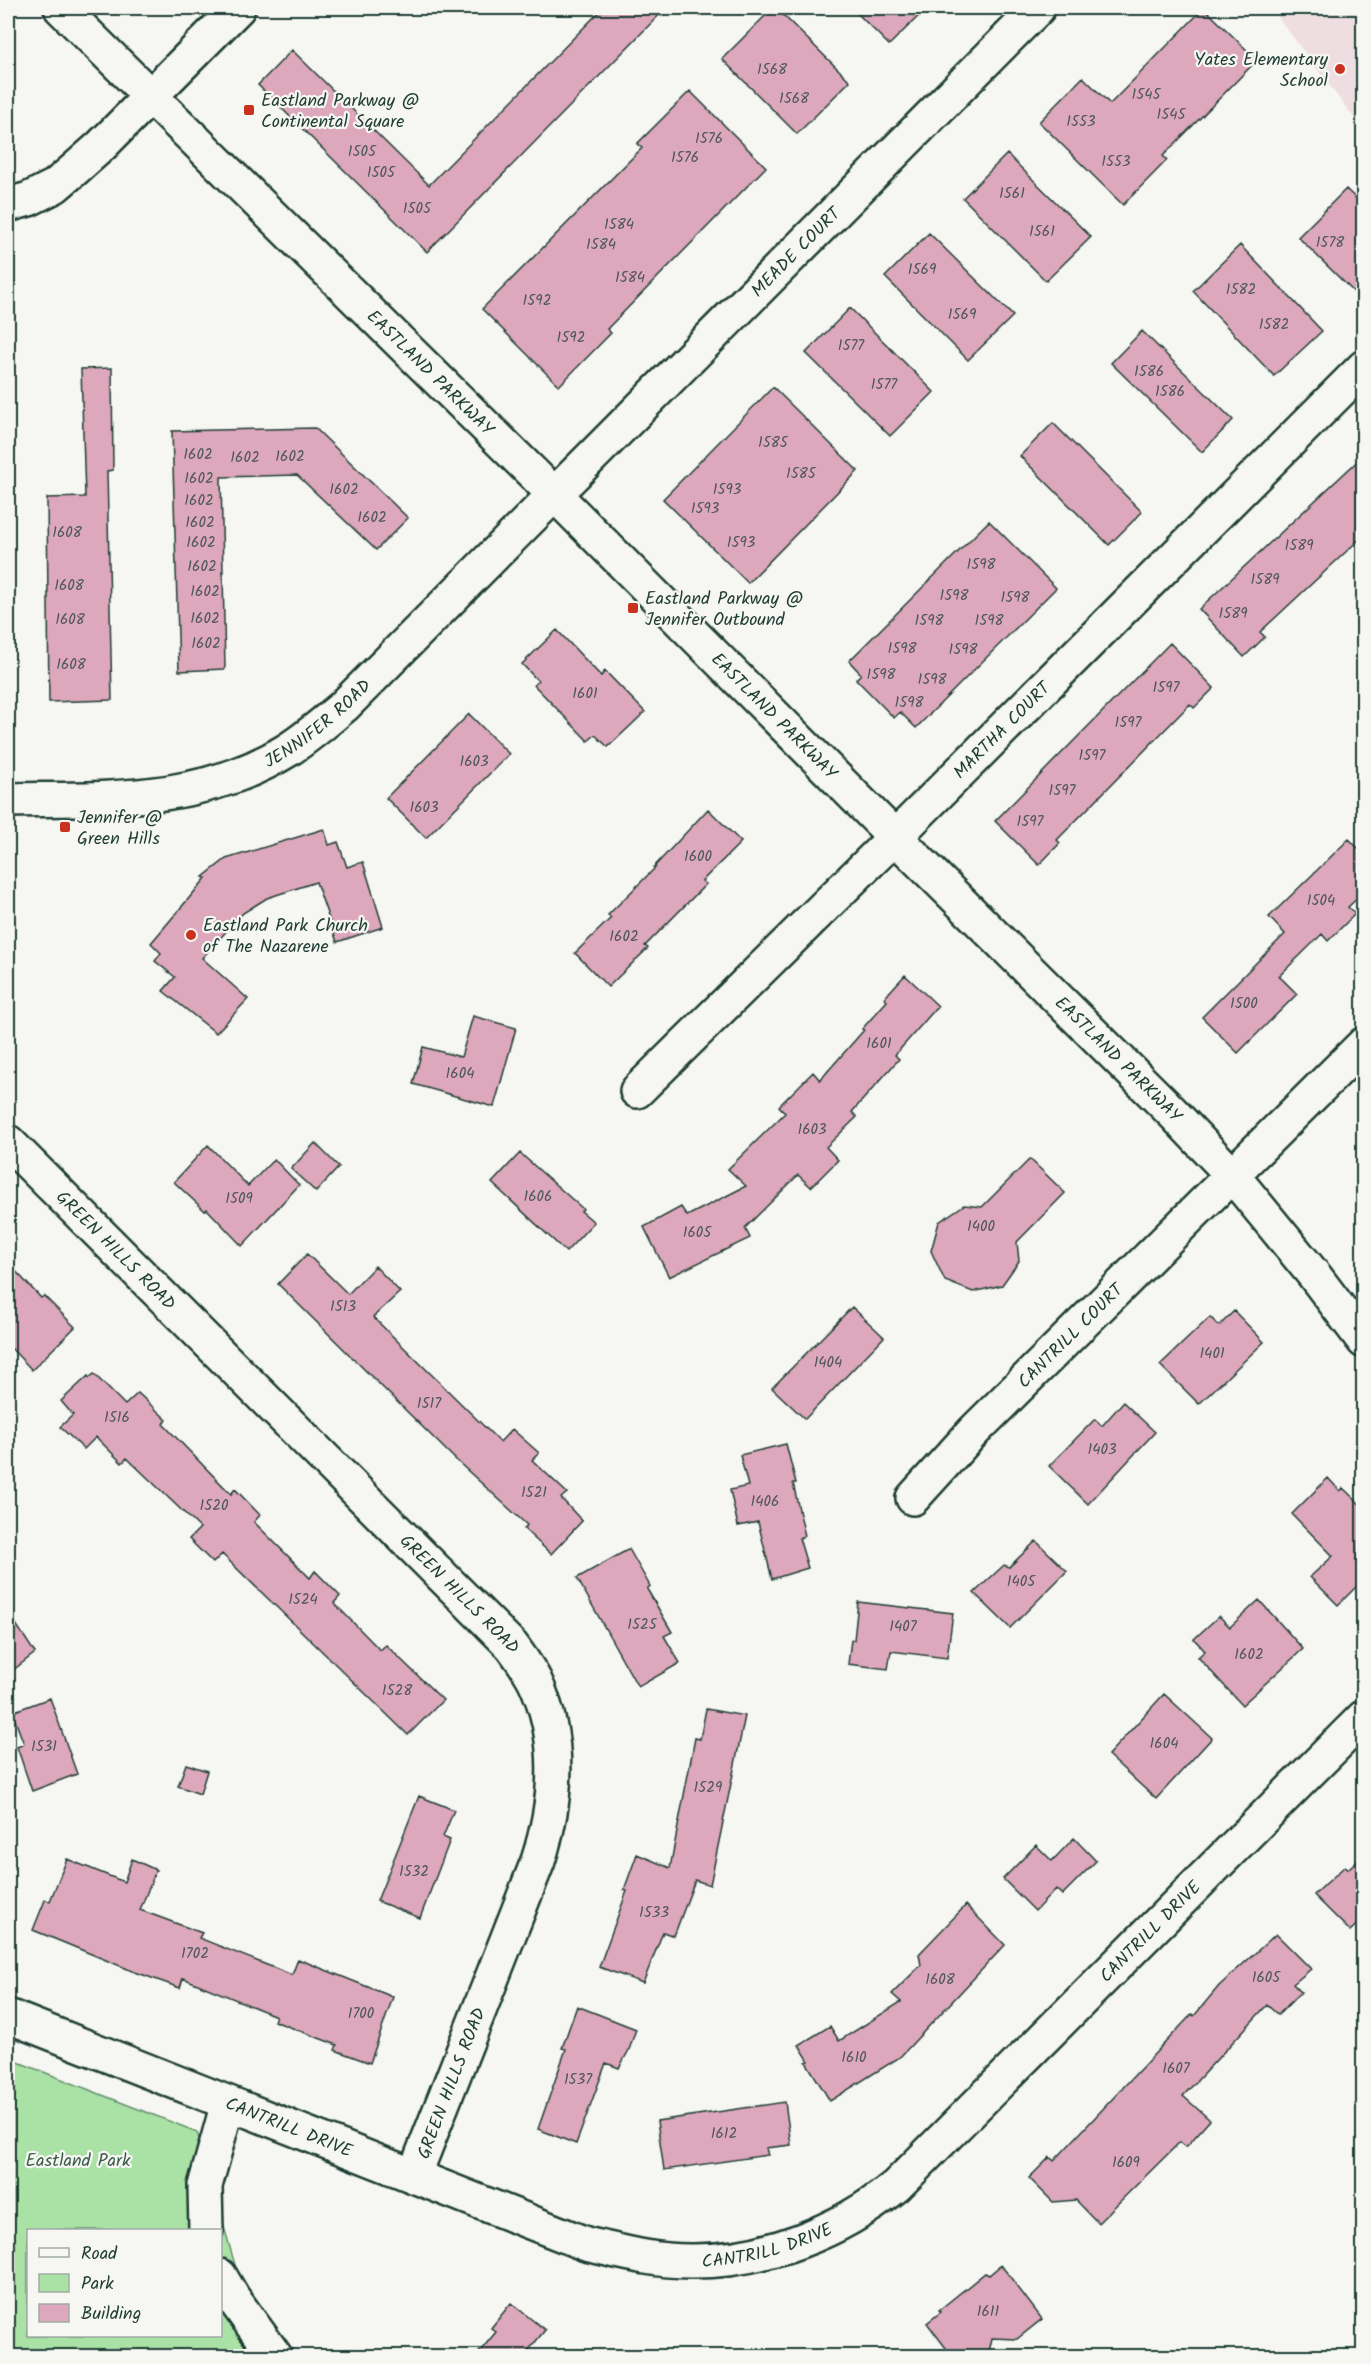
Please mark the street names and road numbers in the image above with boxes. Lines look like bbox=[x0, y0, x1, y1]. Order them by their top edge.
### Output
street label: MEADE COURT bbox=[745, 200, 849, 305]
street label: EASTLAND PARKWAY bbox=[359, 304, 501, 444]
street label: EASTLAND PARKWAY bbox=[703, 646, 844, 788]
street label: JENNIFER ROAD bbox=[259, 673, 379, 777]
street label: MARTHA COURT bbox=[947, 675, 1059, 787]
street label: EASTLAND PARKWAY bbox=[1047, 990, 1189, 1130]
street label: GREEN HILLS ROAD bbox=[48, 1184, 182, 1318]
street label: CANTRILL COURT bbox=[1012, 1276, 1132, 1396]
street label: GREEN HILLS ROAD bbox=[392, 1528, 526, 1661]
street label: CANTRILL DRIVE bbox=[1093, 1874, 1209, 1990]
street label: GREEN HILLS ROAD bbox=[410, 2003, 495, 2163]
street label: CANTRILL DRIVE bbox=[221, 2090, 357, 2167]
street label: CANTRILL DRIVE bbox=[701, 2216, 838, 2277]

